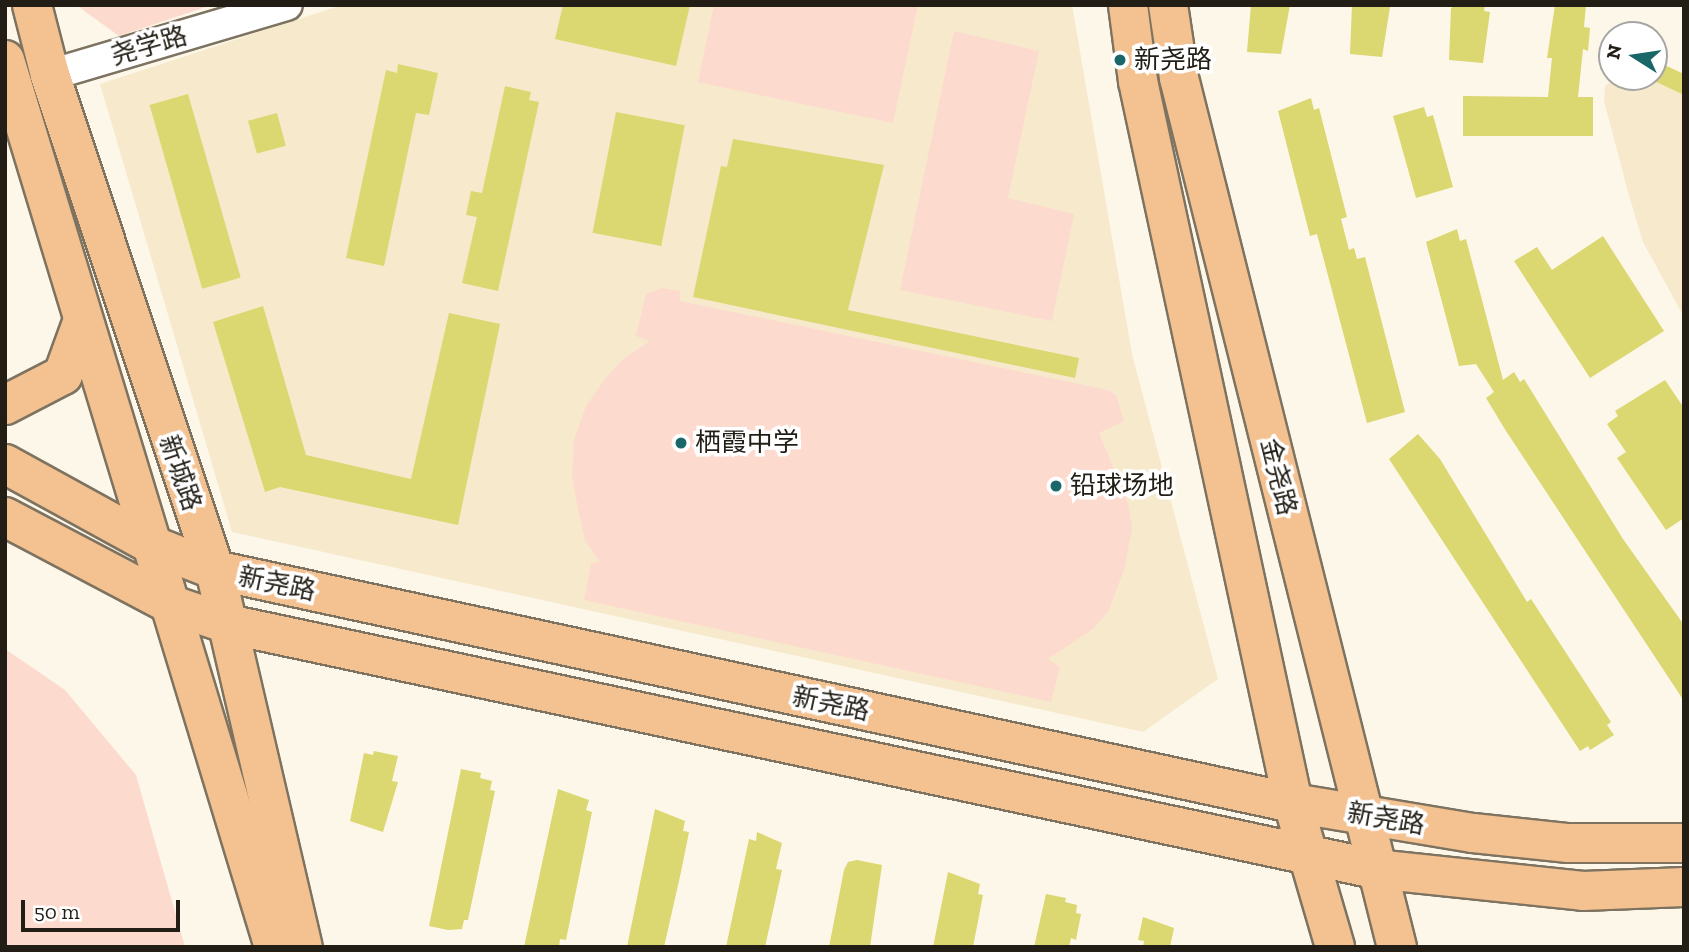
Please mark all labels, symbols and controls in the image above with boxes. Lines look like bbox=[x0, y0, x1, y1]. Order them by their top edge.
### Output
street label: 尧学路 bbox=[107, 20, 191, 72]
north arrow bbox=[1598, 21, 1668, 91]
text: N bbox=[1601, 42, 1627, 61]
place label: 新尧路 bbox=[1134, 44, 1212, 76]
marker: 新尧路 bbox=[1112, 52, 1128, 68]
place label: 栖霞中学 bbox=[695, 427, 799, 459]
street label: 新城路 bbox=[153, 431, 207, 515]
marker: 栖霞中学 bbox=[673, 435, 689, 451]
street label: 金尧路 bbox=[1253, 435, 1303, 519]
place label: 铅球场地 bbox=[1070, 470, 1174, 502]
marker: 铅球场地 bbox=[1048, 478, 1064, 494]
street label: 新尧路 bbox=[236, 561, 318, 607]
street label: 新尧路 bbox=[790, 681, 872, 727]
street label: 新尧路 bbox=[1345, 797, 1427, 841]
scale bar bbox=[24, 886, 184, 930]
text: 50 m bbox=[34, 899, 80, 924]

